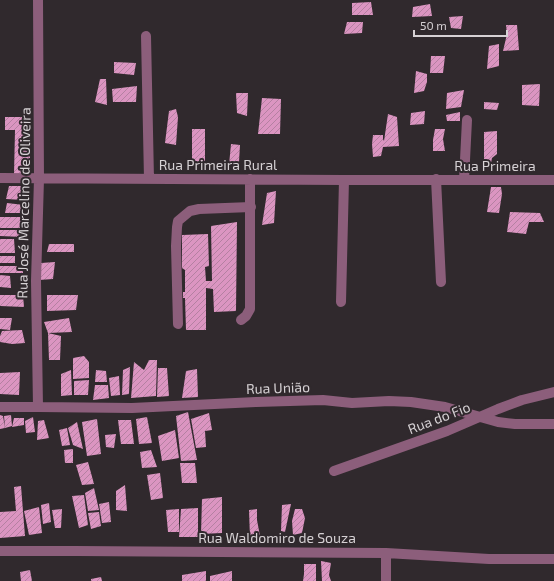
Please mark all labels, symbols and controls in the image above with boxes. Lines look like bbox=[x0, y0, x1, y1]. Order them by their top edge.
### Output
scale bar bbox=[414, 12, 507, 38]
text: 50 m bbox=[420, 18, 447, 32]
street label: Rua José Marcelino de Oliveira bbox=[13, 107, 34, 299]
street label: Rua Primeira Rural bbox=[159, 156, 278, 173]
street label: Rua Primeira bbox=[454, 157, 536, 174]
street label: Rua União bbox=[246, 378, 310, 397]
street label: Rua do Fio bbox=[405, 398, 472, 437]
street label: Rua Waldomiro de Souza bbox=[198, 529, 356, 546]

